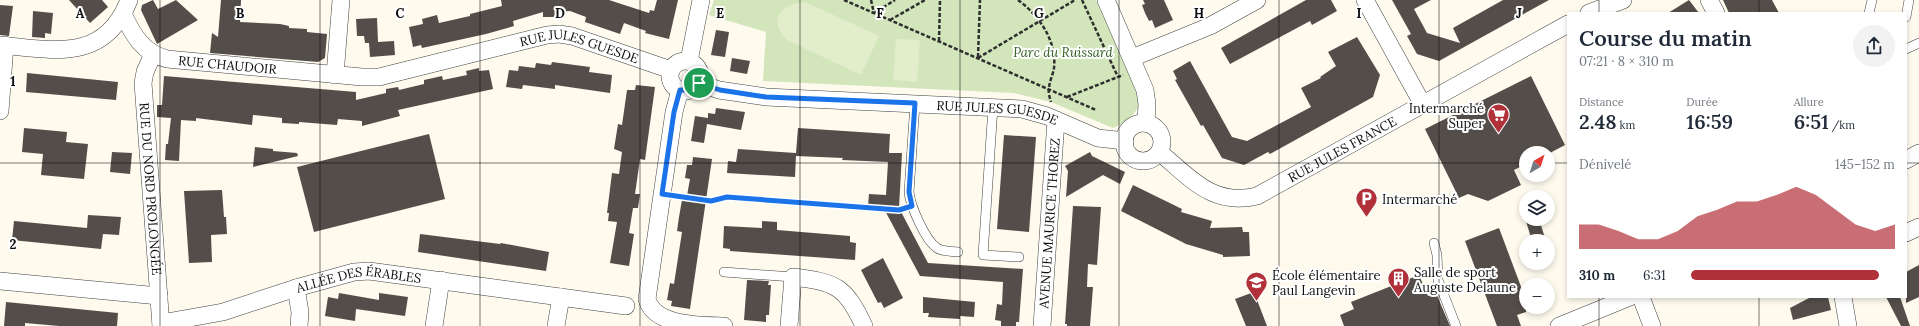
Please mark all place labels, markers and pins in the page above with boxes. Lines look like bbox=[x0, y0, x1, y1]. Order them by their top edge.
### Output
pin bbox=[682, 66, 716, 100]
place label: Intermarché Super bbox=[1409, 100, 1484, 132]
supermarket icon: Intermarché Super bbox=[1486, 102, 1512, 135]
parking icon: Intermarché bbox=[1354, 186, 1380, 219]
place label: Intermarché bbox=[1382, 191, 1457, 208]
place label: Salle de sport Auguste Delaune bbox=[1413, 264, 1516, 296]
building icon: Salle de sport Auguste Delaune bbox=[1386, 266, 1412, 299]
place label: École élémentaire Paul Langevin bbox=[1272, 267, 1381, 299]
school or university icon: École élémentaire Paul Langevin bbox=[1244, 269, 1270, 302]

